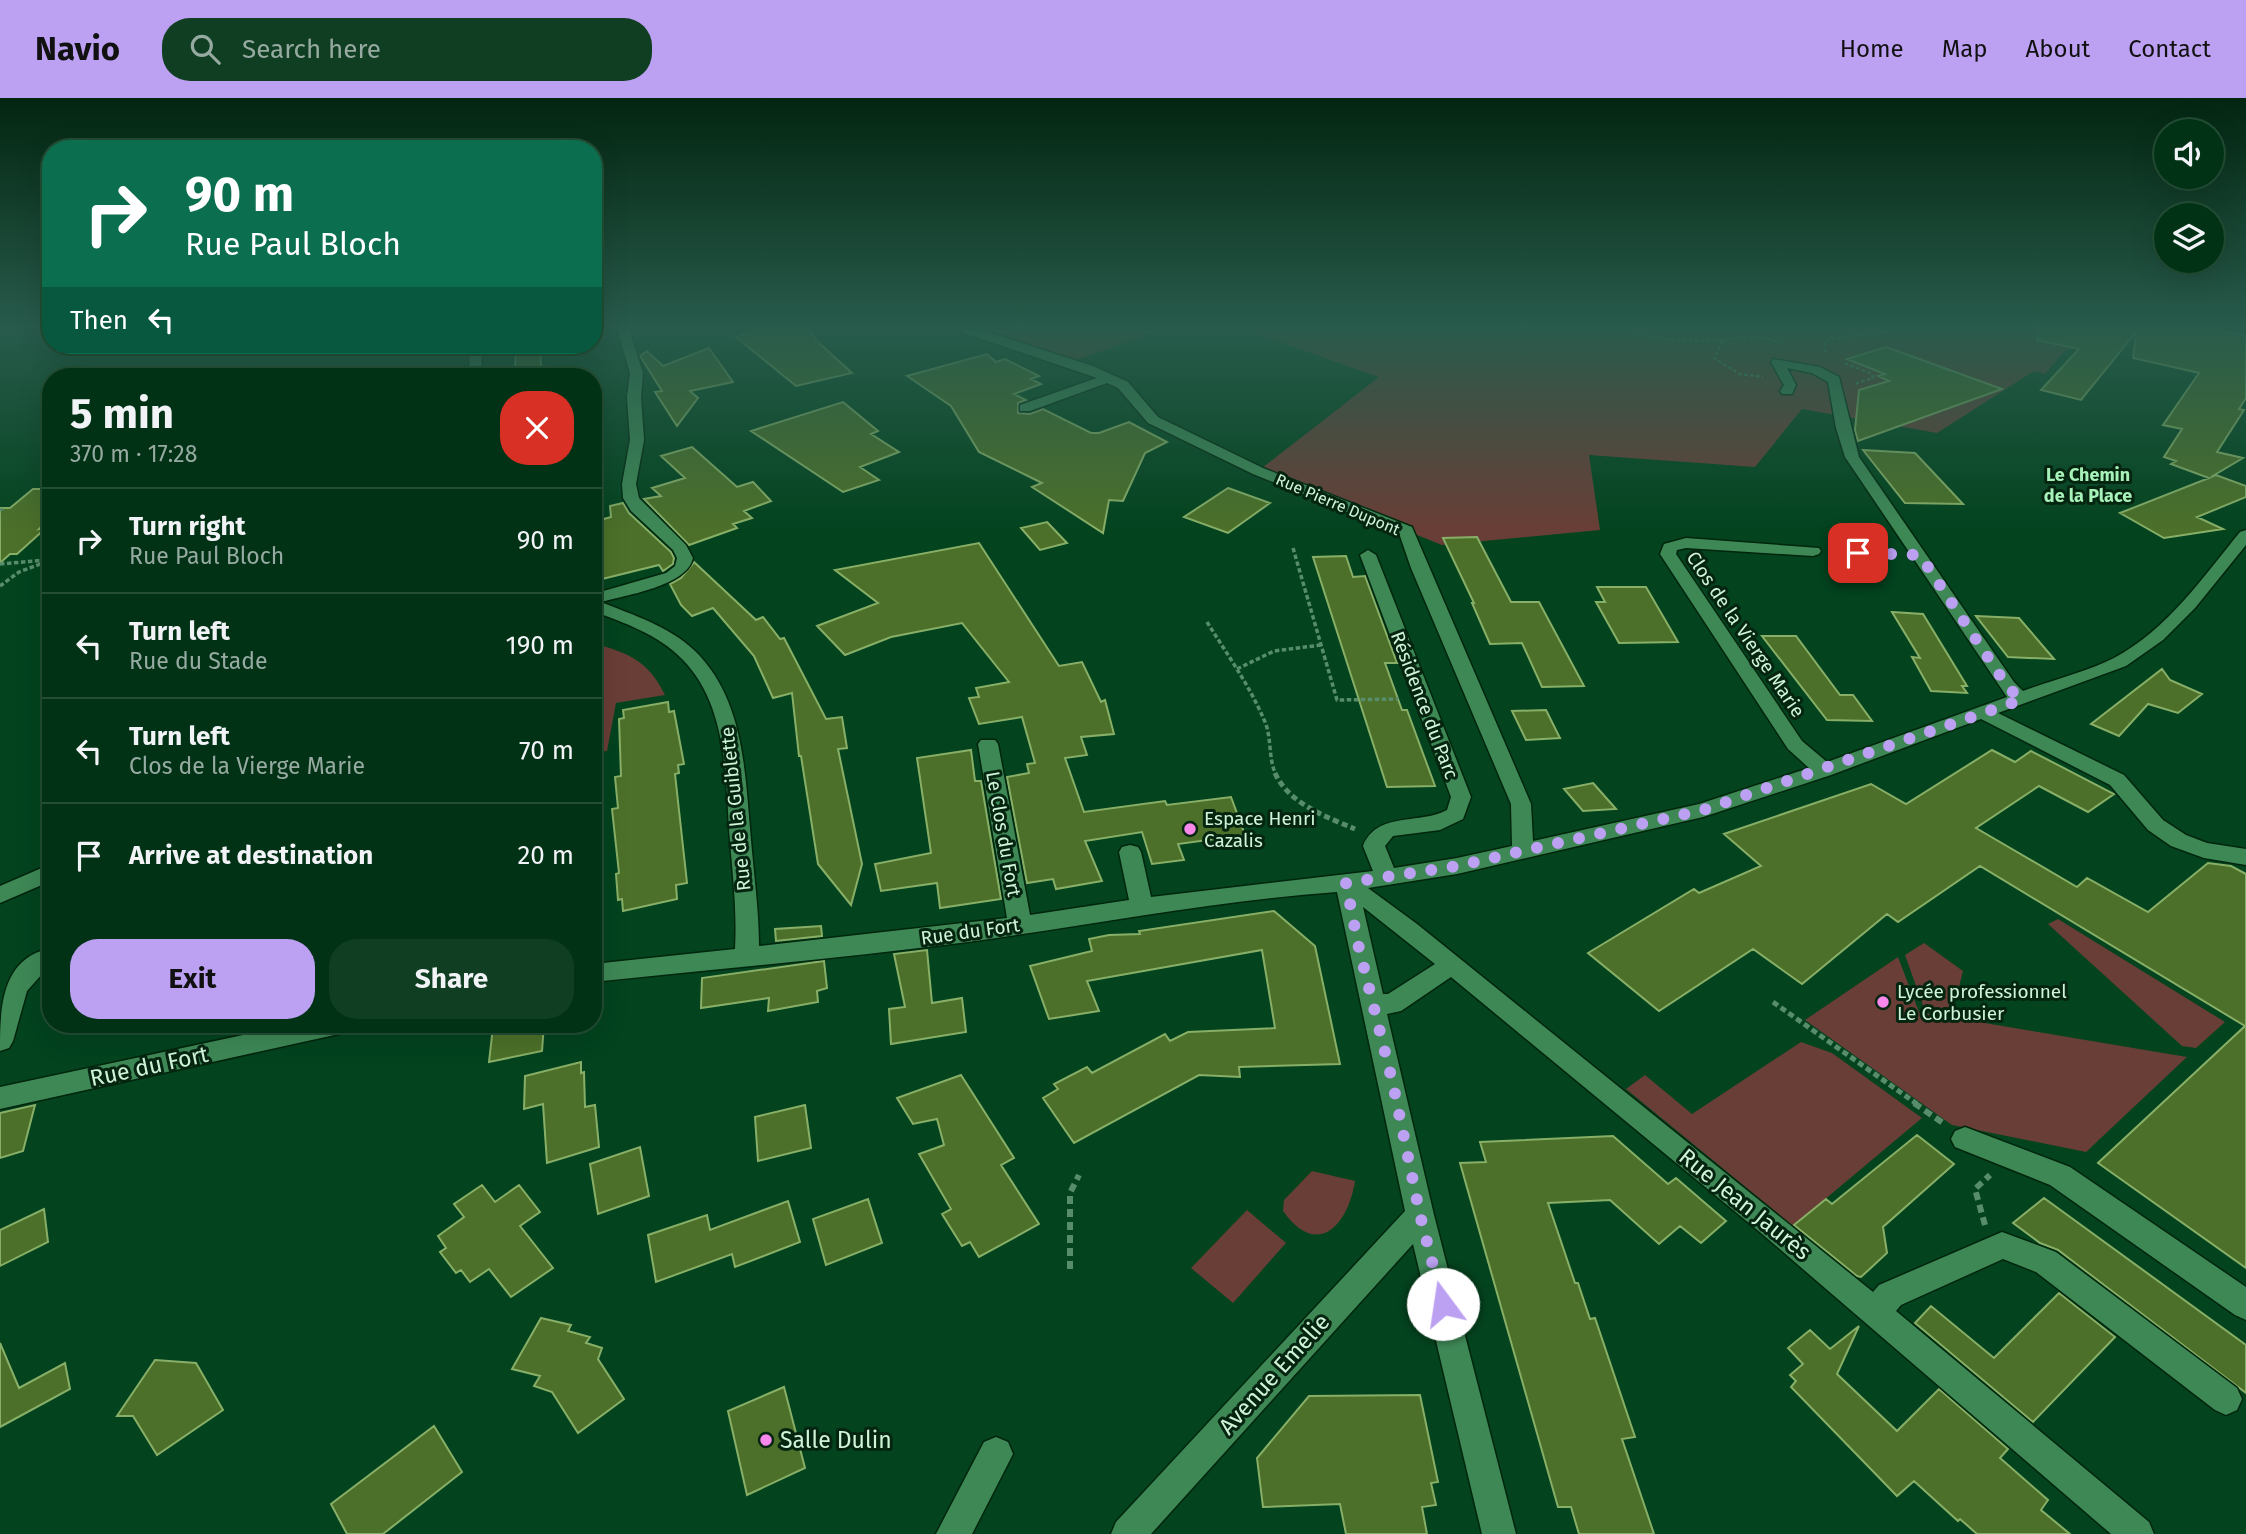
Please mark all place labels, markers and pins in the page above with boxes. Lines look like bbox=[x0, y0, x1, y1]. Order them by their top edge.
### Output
pin bbox=[1828, 523, 1888, 583]
place label: Espace Henri Cazalis bbox=[1204, 807, 1316, 852]
marker: Espace Henri Cazalis bbox=[1182, 821, 1198, 837]
place label: Lycée professionnel Le Corbusier bbox=[1897, 980, 2067, 1025]
marker: Lycée professionnel Le Corbusier bbox=[1875, 994, 1891, 1010]
place label: Salle Dulin bbox=[780, 1426, 892, 1454]
marker: Salle Dulin bbox=[758, 1432, 774, 1448]

